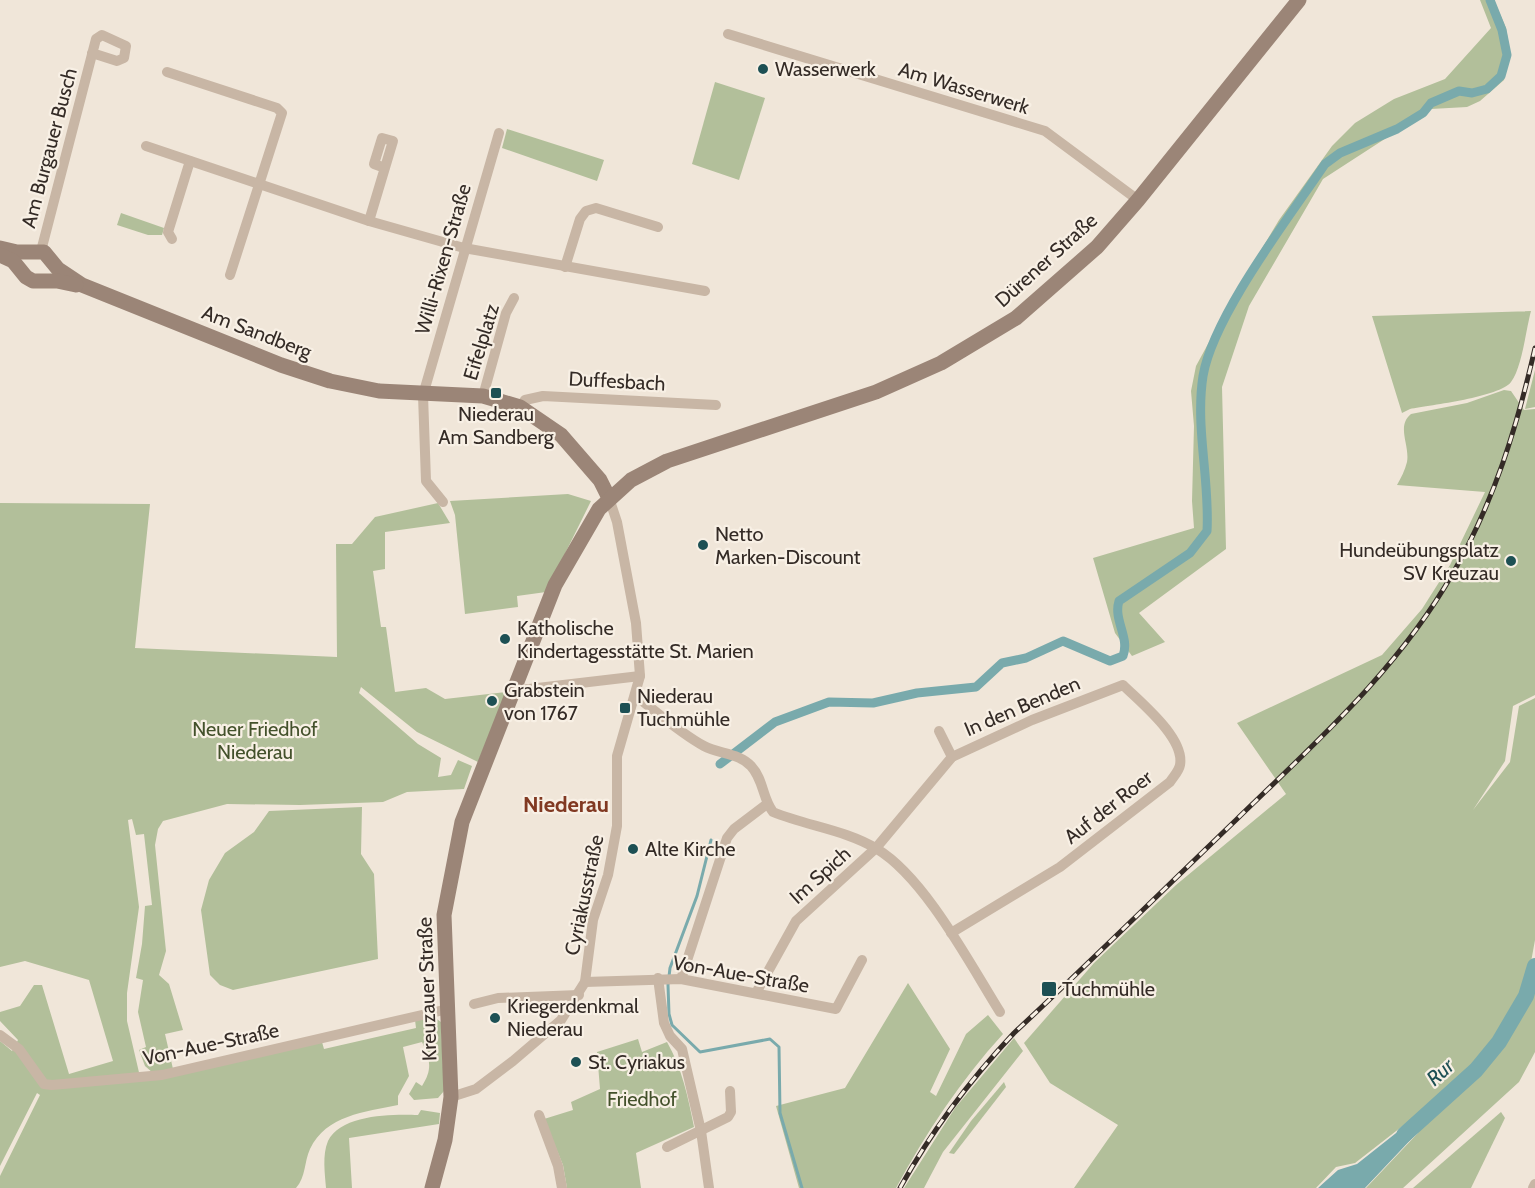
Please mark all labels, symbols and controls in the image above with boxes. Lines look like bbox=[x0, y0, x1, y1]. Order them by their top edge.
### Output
place label: Wasserwerk bbox=[775, 57, 876, 81]
street label: Am Wasserwerk bbox=[896, 57, 1032, 119]
marker: Wasserwerk bbox=[756, 62, 770, 76]
street label: Am Burgauer Busch bbox=[16, 65, 82, 231]
street label: Willi-Rixen-Straße bbox=[410, 181, 476, 337]
street label: Dürener Straße bbox=[990, 208, 1102, 312]
street label: Am Sandberg bbox=[199, 300, 316, 364]
street label: Eifelplatz bbox=[458, 301, 504, 383]
street label: Duffesbach bbox=[568, 366, 666, 396]
marker: Niederau Am Sandberg bbox=[489, 386, 503, 400]
place label: Niederau Am Sandberg bbox=[438, 402, 555, 449]
place label: Netto Marken-Discount bbox=[715, 522, 861, 569]
marker: Netto Marken-Discount bbox=[696, 538, 710, 552]
place label: Hundeübungsplatz SV Kreuzau bbox=[1339, 538, 1499, 585]
marker: Hundeübungsplatz SV Kreuzau bbox=[1504, 554, 1518, 568]
place label: Katholische Kindertagesstätte St. Marien bbox=[517, 616, 754, 663]
marker: Katholische Kindertagesstätte St. Marien bbox=[498, 632, 512, 646]
street label: In den Benden bbox=[960, 671, 1084, 741]
place label: Grabstein von 1767 bbox=[504, 678, 585, 725]
place label: Niederau Tuchmühle bbox=[637, 684, 730, 731]
marker: Grabstein von 1767 bbox=[485, 694, 499, 708]
marker: Niederau Tuchmühle bbox=[618, 701, 632, 715]
park label: Neuer Friedhof Niederau bbox=[192, 717, 318, 764]
street label: Auf der Roer bbox=[1059, 765, 1157, 849]
district label: Niederau bbox=[523, 791, 609, 818]
street label: Cyriakusstraße bbox=[560, 833, 608, 957]
place label: Alte Kirche bbox=[645, 837, 735, 861]
street label: Im Spich bbox=[785, 841, 855, 909]
marker: Alte Kirche bbox=[626, 842, 640, 856]
street label: Kreuzauer Straße bbox=[412, 917, 442, 1061]
street label: Von-Aue-Straße bbox=[671, 950, 811, 998]
place label: Tuchmühle bbox=[1062, 977, 1155, 1001]
marker: Tuchmühle bbox=[1040, 980, 1058, 998]
place label: Kriegerdenkmal Niederau bbox=[507, 994, 639, 1041]
marker: Kriegerdenkmal Niederau bbox=[488, 1011, 502, 1025]
street label: Von-Aue-Straße bbox=[141, 1018, 281, 1070]
place label: St. Cyriakus bbox=[588, 1050, 685, 1074]
water label: Rur bbox=[1421, 1052, 1460, 1091]
marker: St. Cyriakus bbox=[569, 1055, 583, 1069]
park label: Friedhof bbox=[607, 1087, 677, 1111]

